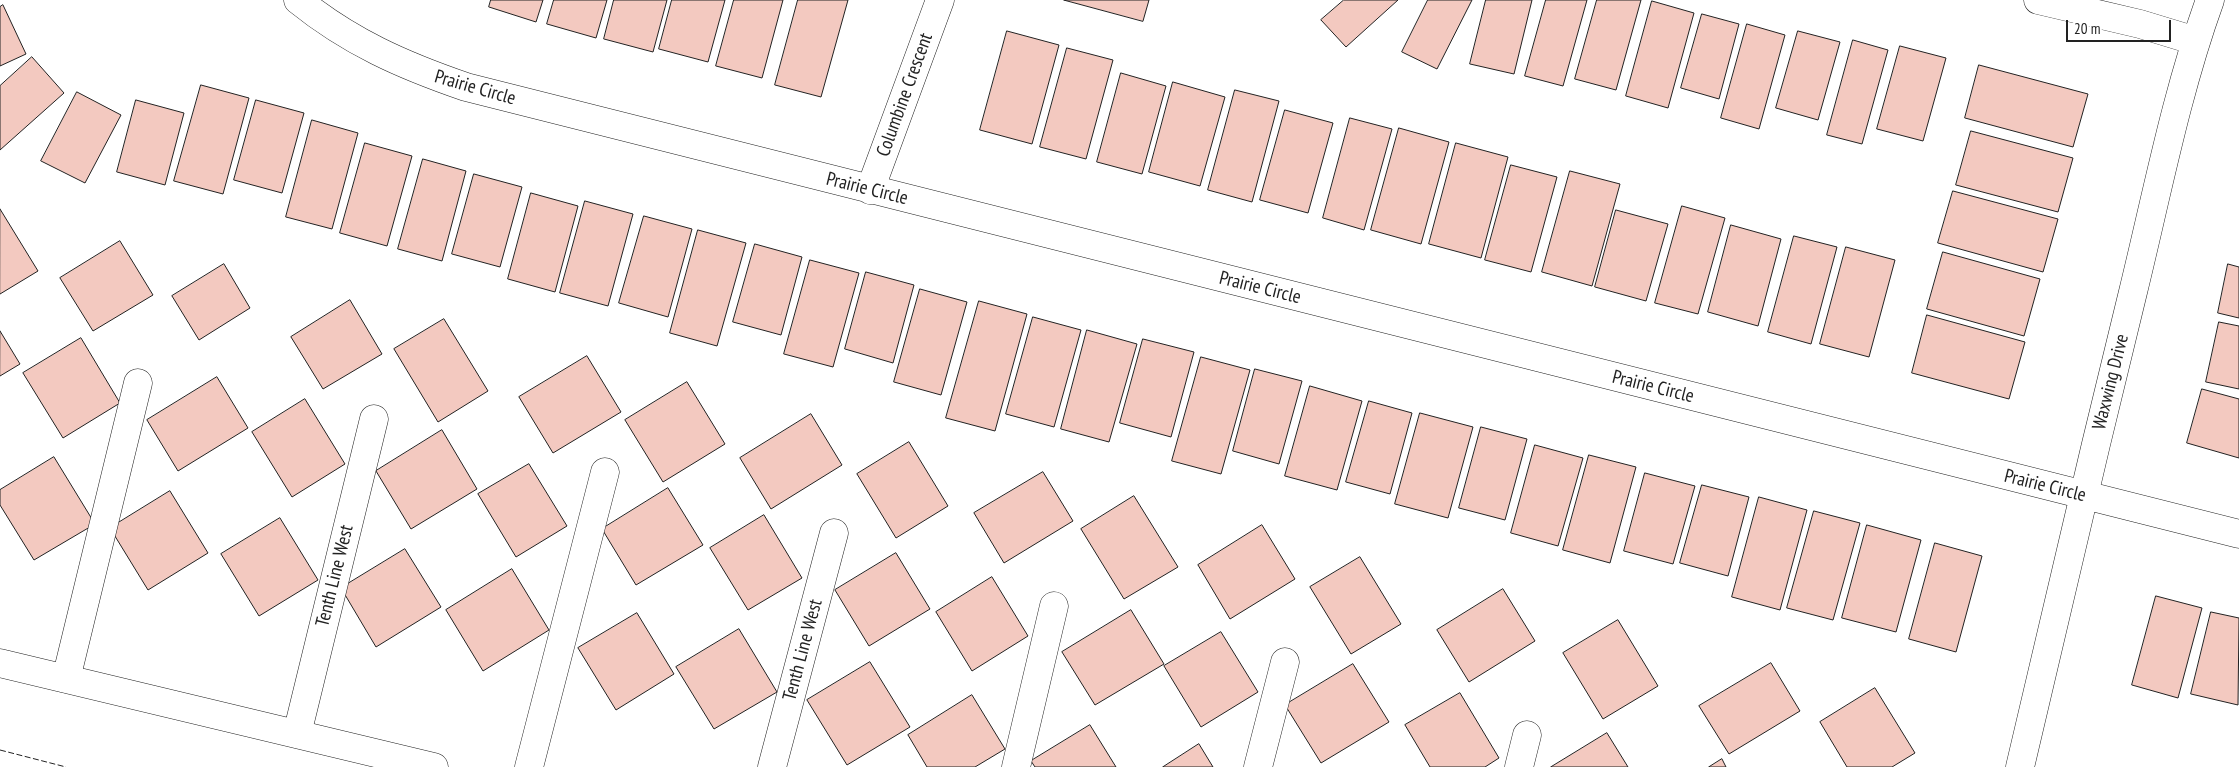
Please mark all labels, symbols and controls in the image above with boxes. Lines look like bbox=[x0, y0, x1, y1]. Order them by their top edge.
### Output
scale bar bbox=[2069, 10, 2174, 42]
text: 20 m bbox=[2074, 19, 2100, 38]
street label: Columbine Crescent bbox=[872, 30, 938, 160]
street label: Prairie Circle bbox=[432, 66, 518, 110]
street label: Prairie Circle bbox=[824, 168, 910, 210]
street label: Prairie Circle bbox=[1217, 267, 1303, 309]
street label: Waxwing Drive bbox=[2088, 332, 2134, 432]
street label: Prairie Circle bbox=[1610, 366, 1696, 408]
street label: Prairie Circle bbox=[2002, 465, 2088, 507]
street label: Tenth Line West bbox=[311, 523, 359, 629]
street label: Tenth Line West bbox=[779, 597, 827, 703]

